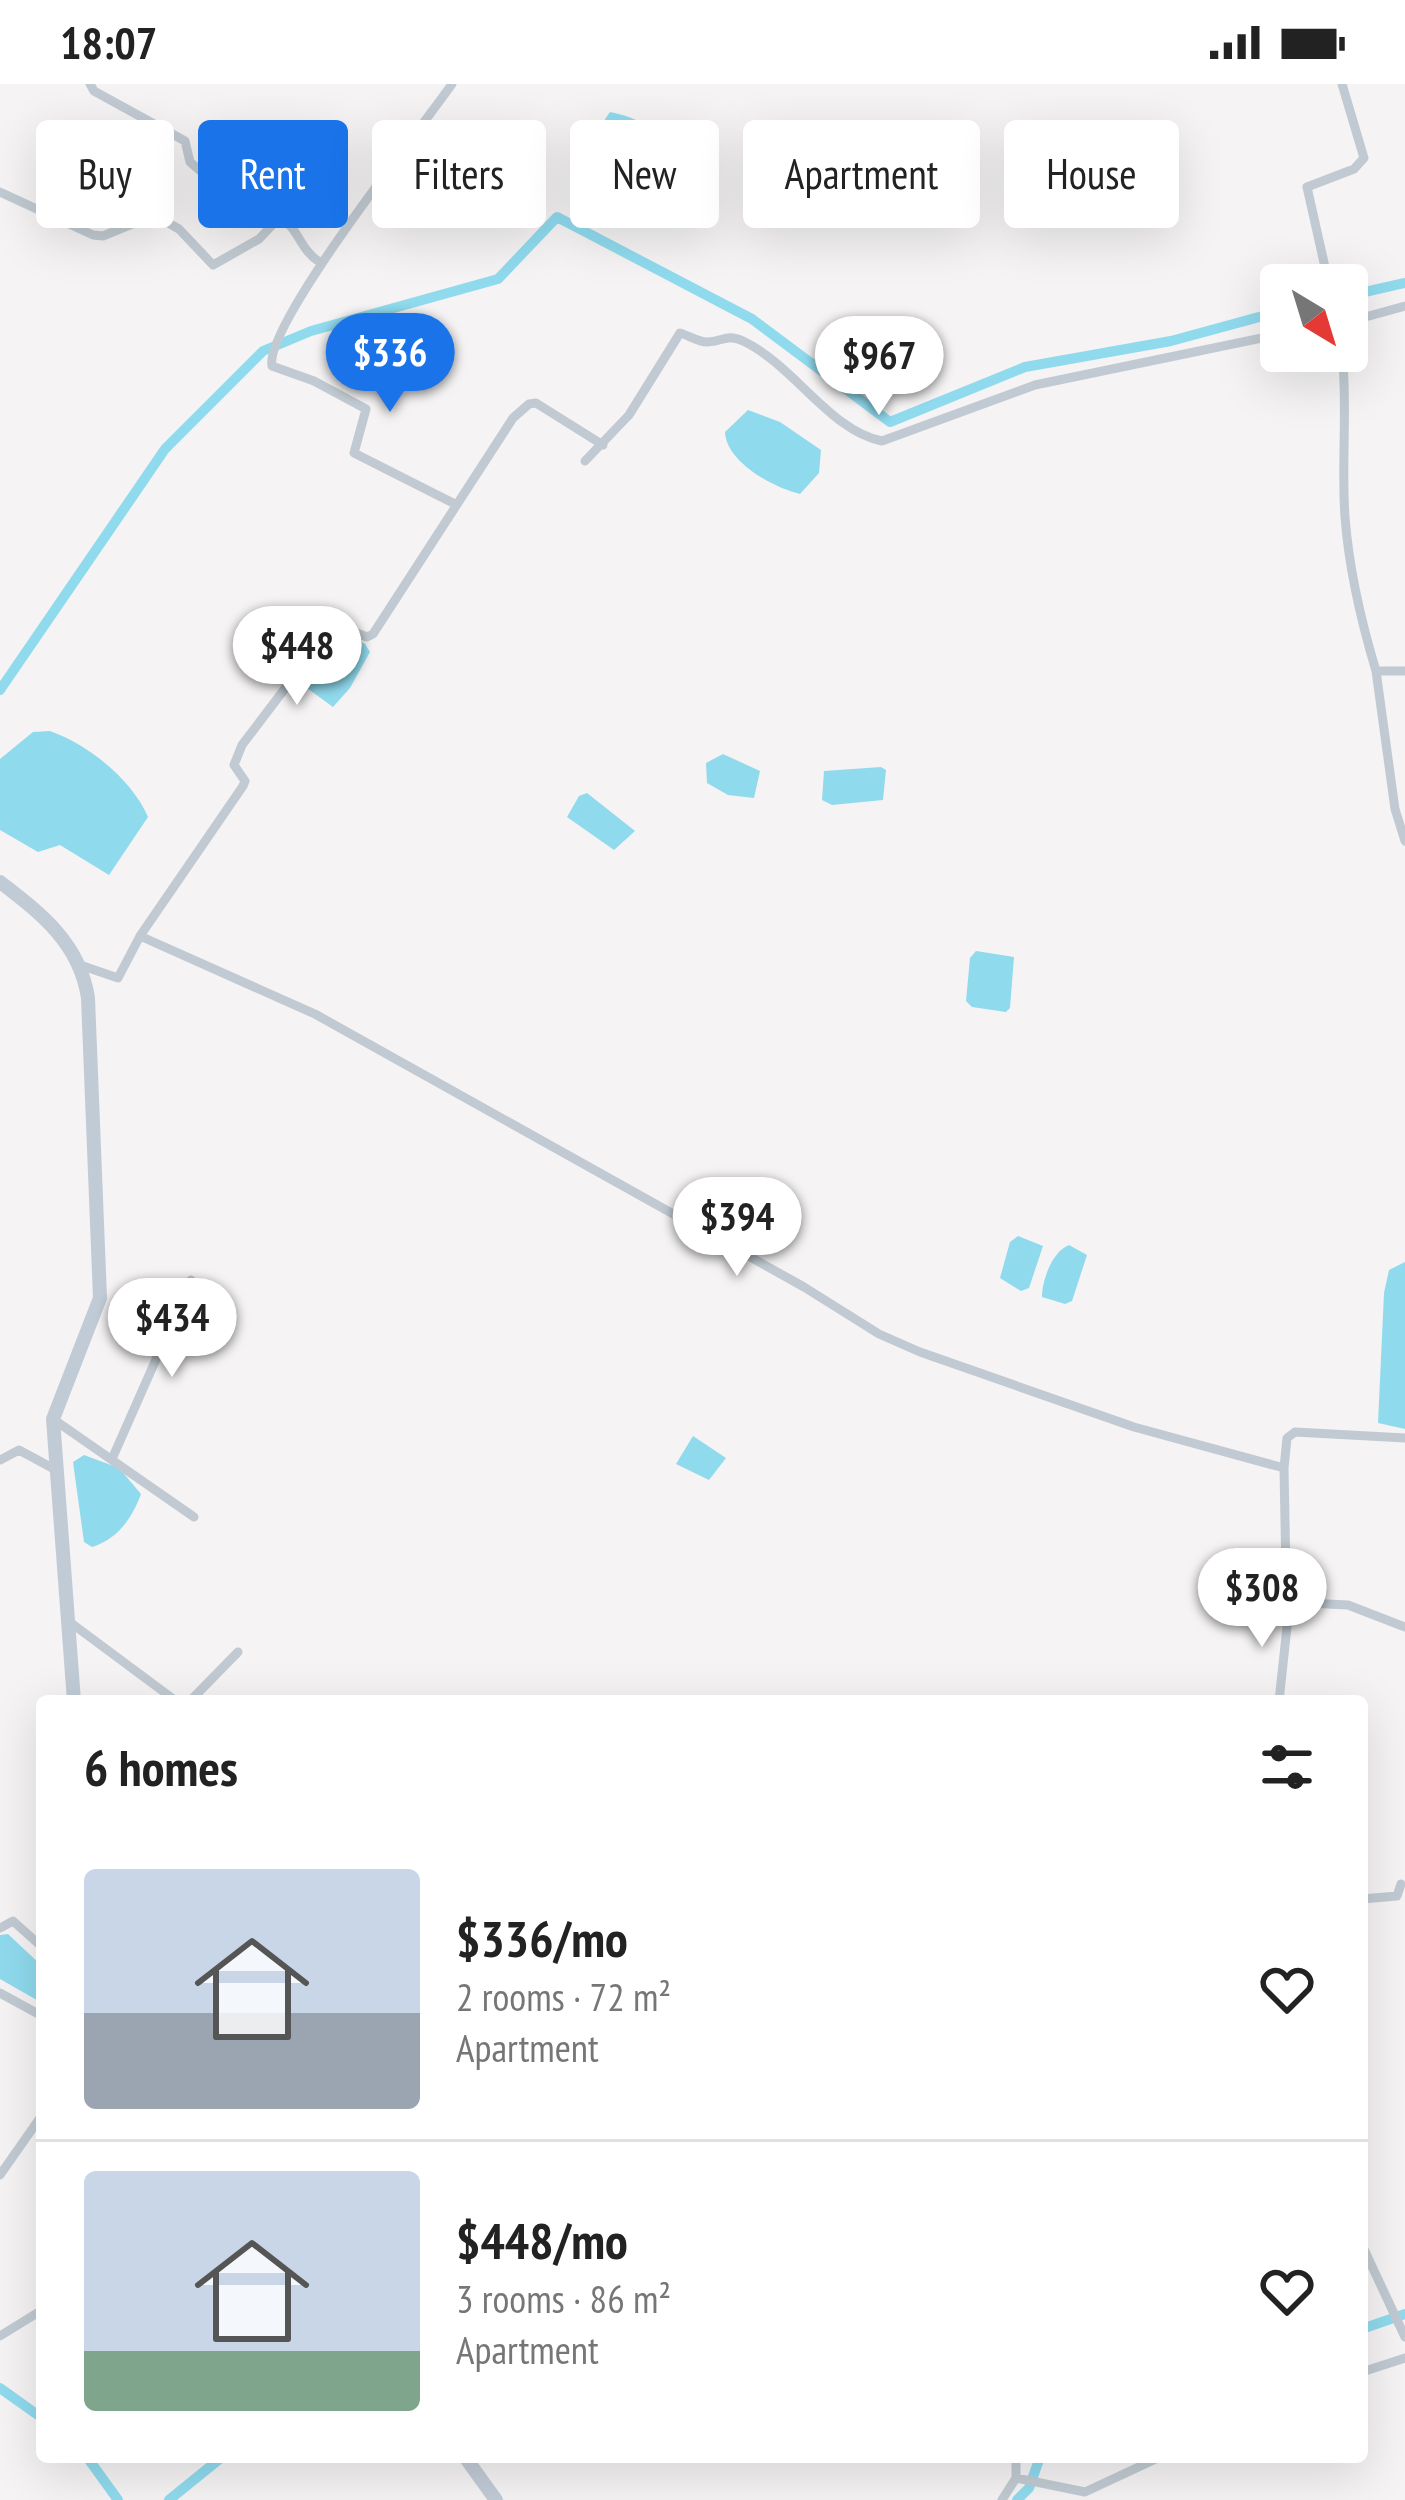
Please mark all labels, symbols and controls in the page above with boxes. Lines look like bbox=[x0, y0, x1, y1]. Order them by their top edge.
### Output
text: 18:07 bbox=[60, 13, 157, 71]
chip: Buy bbox=[36, 120, 174, 228]
chip: Rent bbox=[198, 120, 348, 228]
chip: Filters bbox=[372, 120, 546, 228]
chip: New bbox=[570, 120, 719, 228]
chip: Apartment bbox=[743, 120, 980, 228]
chip: House bbox=[1004, 120, 1179, 228]
north arrow bbox=[1260, 264, 1368, 372]
map controls bbox=[1260, 264, 1368, 372]
pin: $336 bbox=[319, 313, 461, 415]
pin: $967 bbox=[808, 316, 950, 418]
text: $336 bbox=[353, 326, 427, 377]
text: $967 bbox=[842, 329, 916, 380]
pin: $448 bbox=[226, 606, 368, 708]
text: $448 bbox=[260, 619, 334, 670]
pin: $394 bbox=[666, 1177, 808, 1279]
text: $394 bbox=[700, 1190, 774, 1241]
pin: $434 bbox=[101, 1278, 243, 1380]
text: $434 bbox=[135, 1291, 209, 1342]
pin: $308 bbox=[1191, 1548, 1333, 1650]
text: $308 bbox=[1225, 1561, 1299, 1612]
text: 6 homes bbox=[84, 1734, 238, 1800]
icon: filters bbox=[1254, 1734, 1320, 1800]
text: $336/mo bbox=[456, 1905, 628, 1971]
icon: home bbox=[180, 1917, 324, 2061]
icon: heart bbox=[1254, 1956, 1320, 2022]
text: 2 rooms · 72 m² bbox=[456, 1971, 671, 2022]
text: Apartment bbox=[456, 2022, 599, 2073]
text: $448/mo bbox=[456, 2207, 628, 2273]
icon: home bbox=[180, 2219, 324, 2363]
icon: heart bbox=[1254, 2258, 1320, 2324]
text: 3 rooms · 86 m² bbox=[456, 2273, 671, 2324]
text: Apartment bbox=[456, 2324, 599, 2375]

